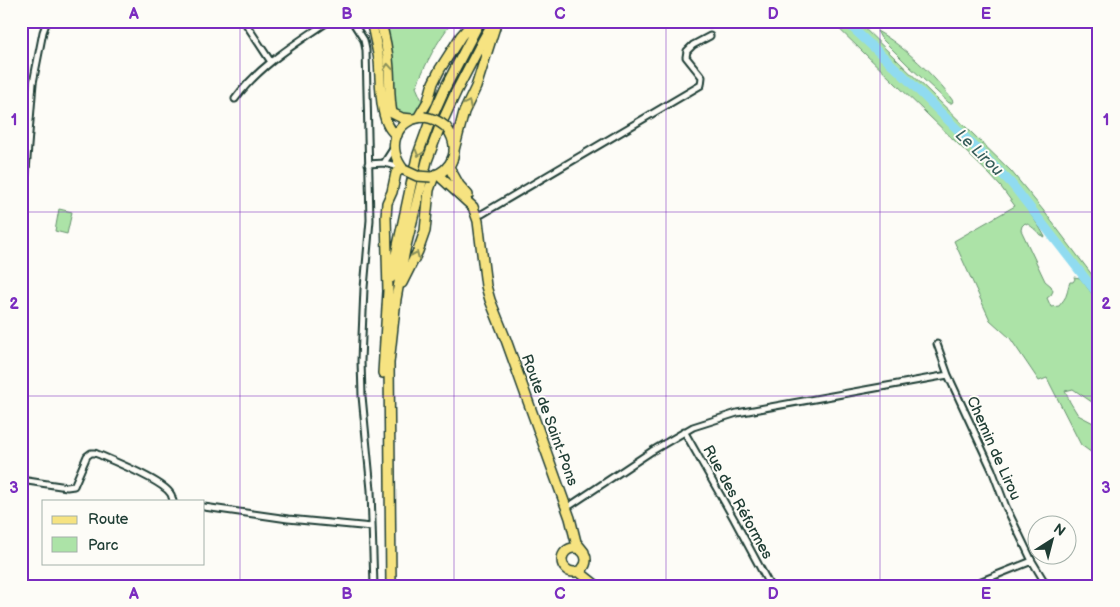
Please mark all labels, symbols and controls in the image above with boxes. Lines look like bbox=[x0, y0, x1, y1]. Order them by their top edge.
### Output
text: A bbox=[128, 5, 139, 24]
text: B bbox=[341, 5, 353, 24]
text: C bbox=[554, 5, 566, 24]
text: D bbox=[767, 5, 779, 24]
text: E bbox=[981, 5, 991, 24]
one-way arrow bbox=[383, 62, 394, 70]
one-way arrow bbox=[462, 100, 472, 109]
text: 1 bbox=[11, 111, 17, 130]
text: 1 bbox=[1103, 111, 1109, 130]
water label: Le Lirou bbox=[951, 126, 1007, 180]
one-way arrow bbox=[414, 148, 424, 156]
one-way arrow bbox=[409, 251, 420, 260]
text: 2 bbox=[9, 295, 19, 314]
text: 2 bbox=[1101, 295, 1111, 314]
street label: Route de Saint-Pons bbox=[517, 352, 582, 489]
street label: Chemin de Lirou bbox=[962, 393, 1025, 503]
street label: Rue des Réformes bbox=[698, 442, 777, 563]
text: 3 bbox=[9, 479, 19, 498]
text: 3 bbox=[1101, 479, 1111, 498]
legend bbox=[42, 500, 205, 564]
text: Route bbox=[88, 510, 129, 529]
north arrow bbox=[1028, 514, 1078, 564]
text: N bbox=[1050, 520, 1069, 540]
text: Parc bbox=[88, 536, 118, 555]
text: A bbox=[128, 585, 139, 604]
text: B bbox=[341, 585, 353, 604]
text: C bbox=[554, 585, 566, 604]
text: D bbox=[767, 585, 779, 604]
text: E bbox=[981, 585, 991, 604]

